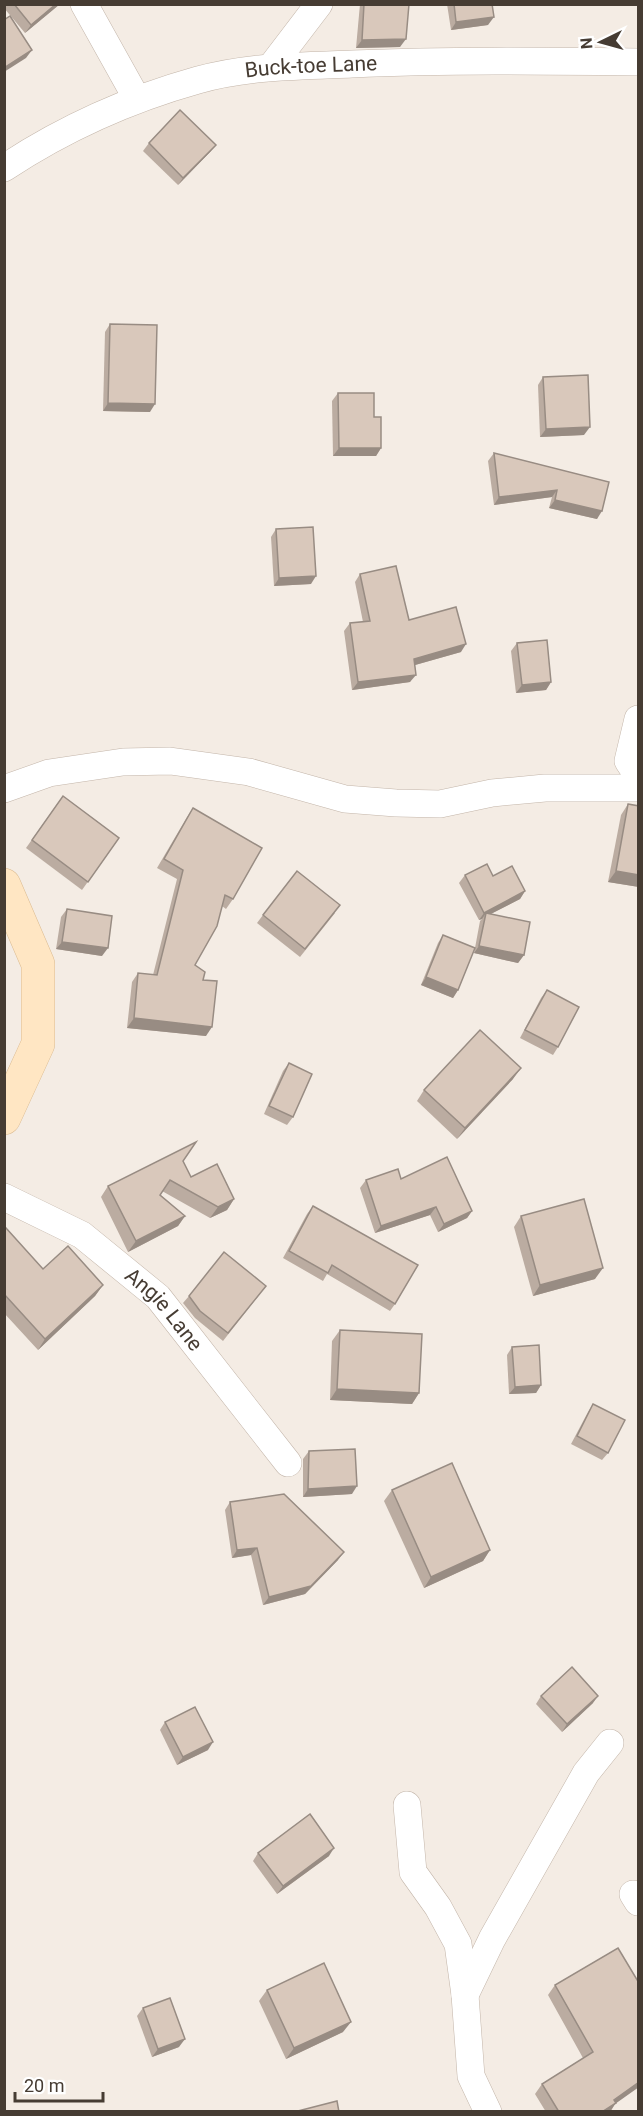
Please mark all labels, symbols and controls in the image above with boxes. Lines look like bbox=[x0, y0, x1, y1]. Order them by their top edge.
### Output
north arrow bbox=[571, 12, 631, 72]
text: N bbox=[577, 37, 597, 50]
street label: Buck-toe Lane bbox=[243, 51, 378, 82]
street label: Angie Lane bbox=[120, 1263, 208, 1356]
scale bar bbox=[15, 2065, 104, 2103]
text: 20 m bbox=[24, 2075, 64, 2096]

